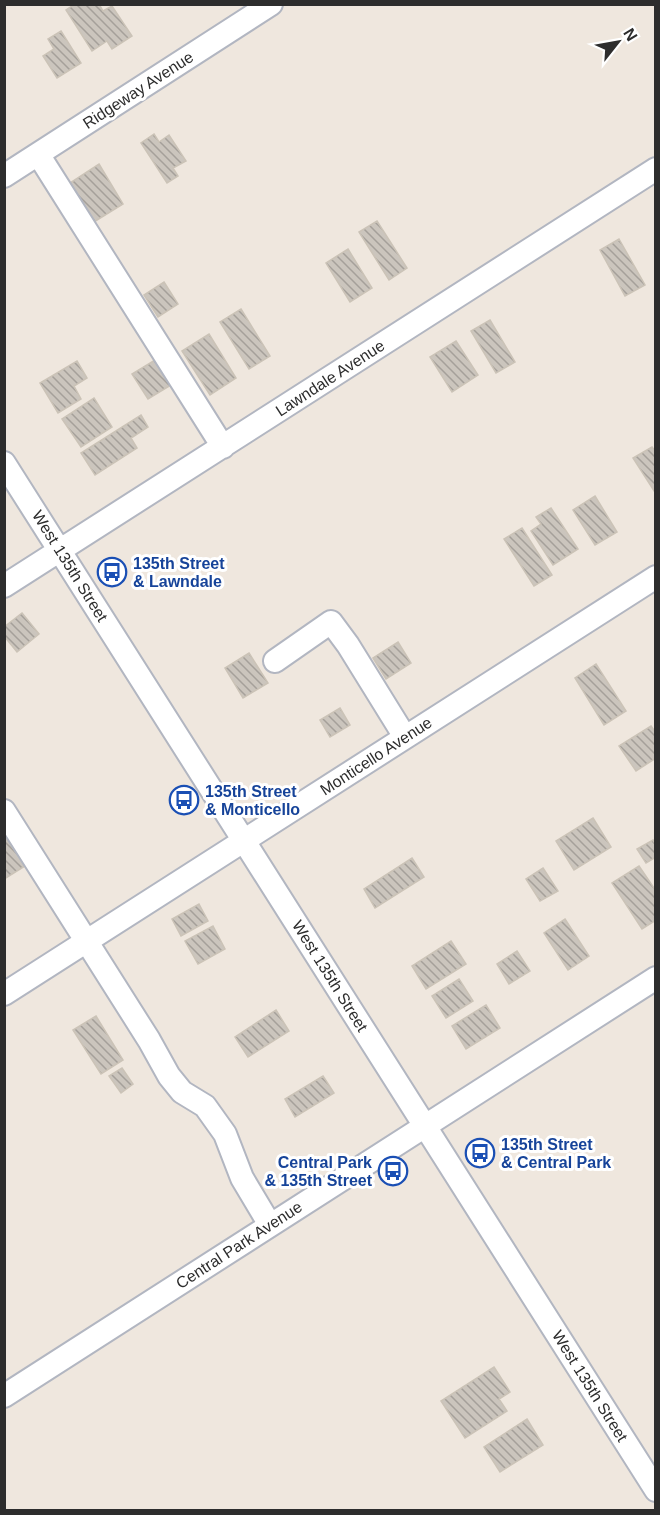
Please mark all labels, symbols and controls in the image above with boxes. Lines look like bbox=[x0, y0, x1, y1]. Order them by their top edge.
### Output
north arrow bbox=[588, 12, 648, 72]
text: N bbox=[620, 25, 641, 44]
street label: Ridgeway Avenue bbox=[80, 48, 196, 132]
street label: Lawndale Avenue bbox=[273, 336, 388, 419]
street label: West 135th Street bbox=[29, 507, 111, 625]
place label: 135th Street & Lawndale bbox=[133, 555, 225, 590]
bus stop icon: 135th Street & Lawndale bbox=[96, 556, 128, 588]
street label: Monticello Avenue bbox=[317, 714, 435, 798]
place label: 135th Street & Monticello bbox=[205, 783, 300, 818]
bus stop icon: 135th Street & Monticello bbox=[168, 784, 200, 816]
street label: West 135th Street bbox=[289, 917, 371, 1035]
place label: 135th Street & Central Park bbox=[501, 1136, 611, 1171]
bus stop icon: 135th Street & Central Park bbox=[464, 1137, 496, 1169]
place label: Central Park & 135th Street bbox=[264, 1154, 373, 1189]
bus stop icon: Central Park & 135th Street bbox=[377, 1155, 409, 1187]
street label: Central Park Avenue bbox=[173, 1198, 305, 1292]
street label: West 135th Street bbox=[549, 1327, 631, 1445]

